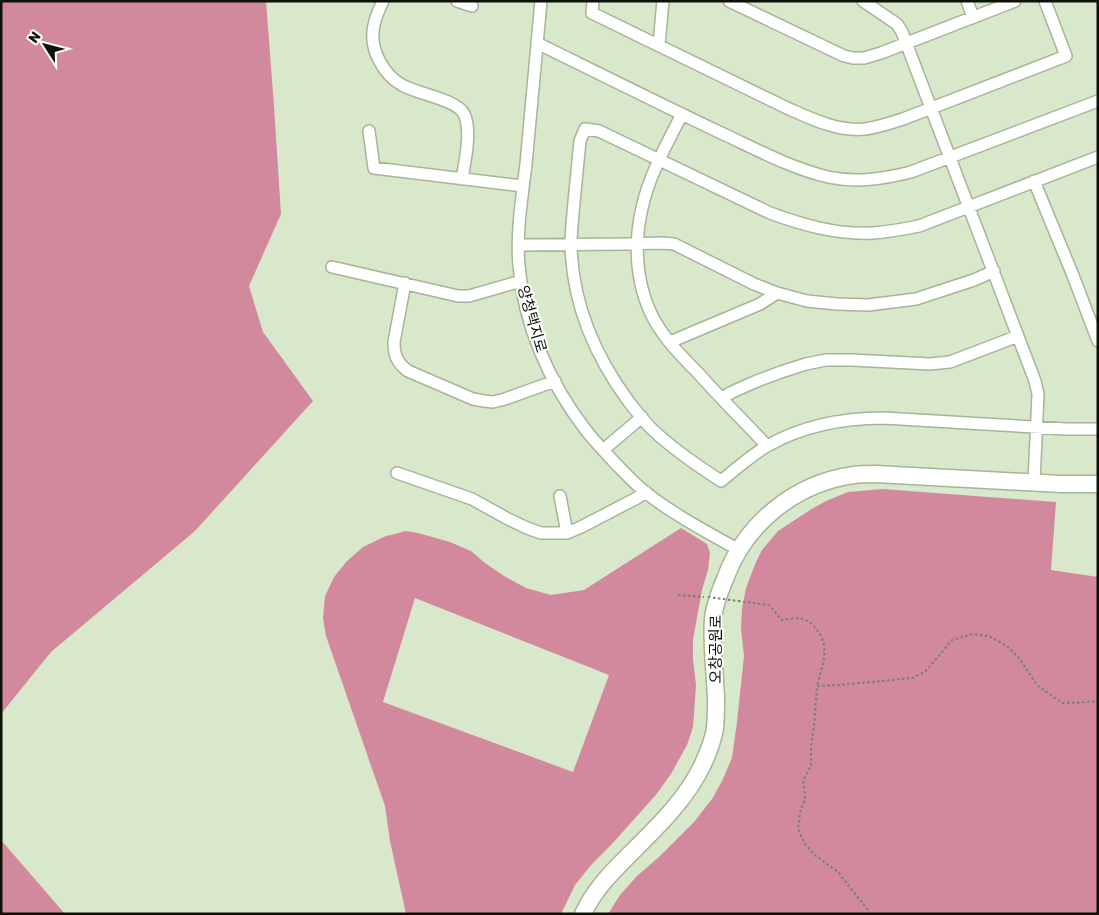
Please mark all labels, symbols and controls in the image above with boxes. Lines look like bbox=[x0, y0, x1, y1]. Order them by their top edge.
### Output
north arrow bbox=[20, 20, 70, 70]
text: N bbox=[25, 29, 45, 47]
street label: 양청택지로 bbox=[514, 283, 550, 355]
street label: 오창공원로 bbox=[707, 614, 725, 684]

